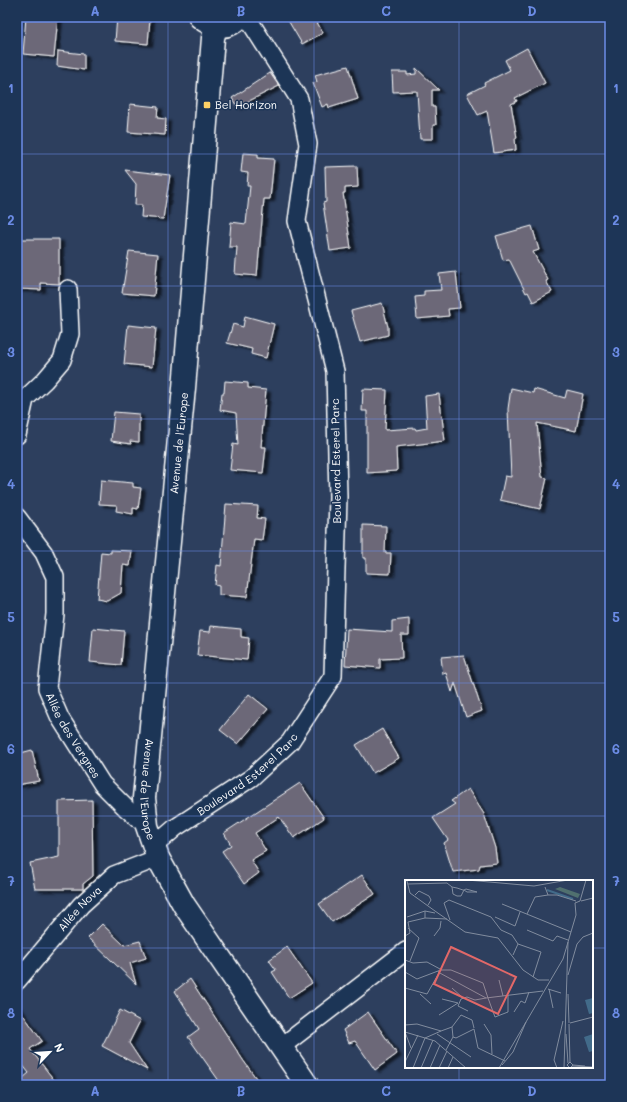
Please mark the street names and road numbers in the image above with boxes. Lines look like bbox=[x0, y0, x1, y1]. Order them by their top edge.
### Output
street label: Avenue de l'Europe bbox=[166, 391, 191, 494]
street label: Boulevard Esterel Parc bbox=[327, 398, 344, 524]
street label: Allée des Vergnes bbox=[43, 690, 104, 781]
street label: Boulevard Esterel Parc bbox=[194, 730, 301, 819]
street label: Avenue de l'Europe bbox=[137, 738, 159, 842]
street label: Allée Nova bbox=[54, 882, 105, 934]

